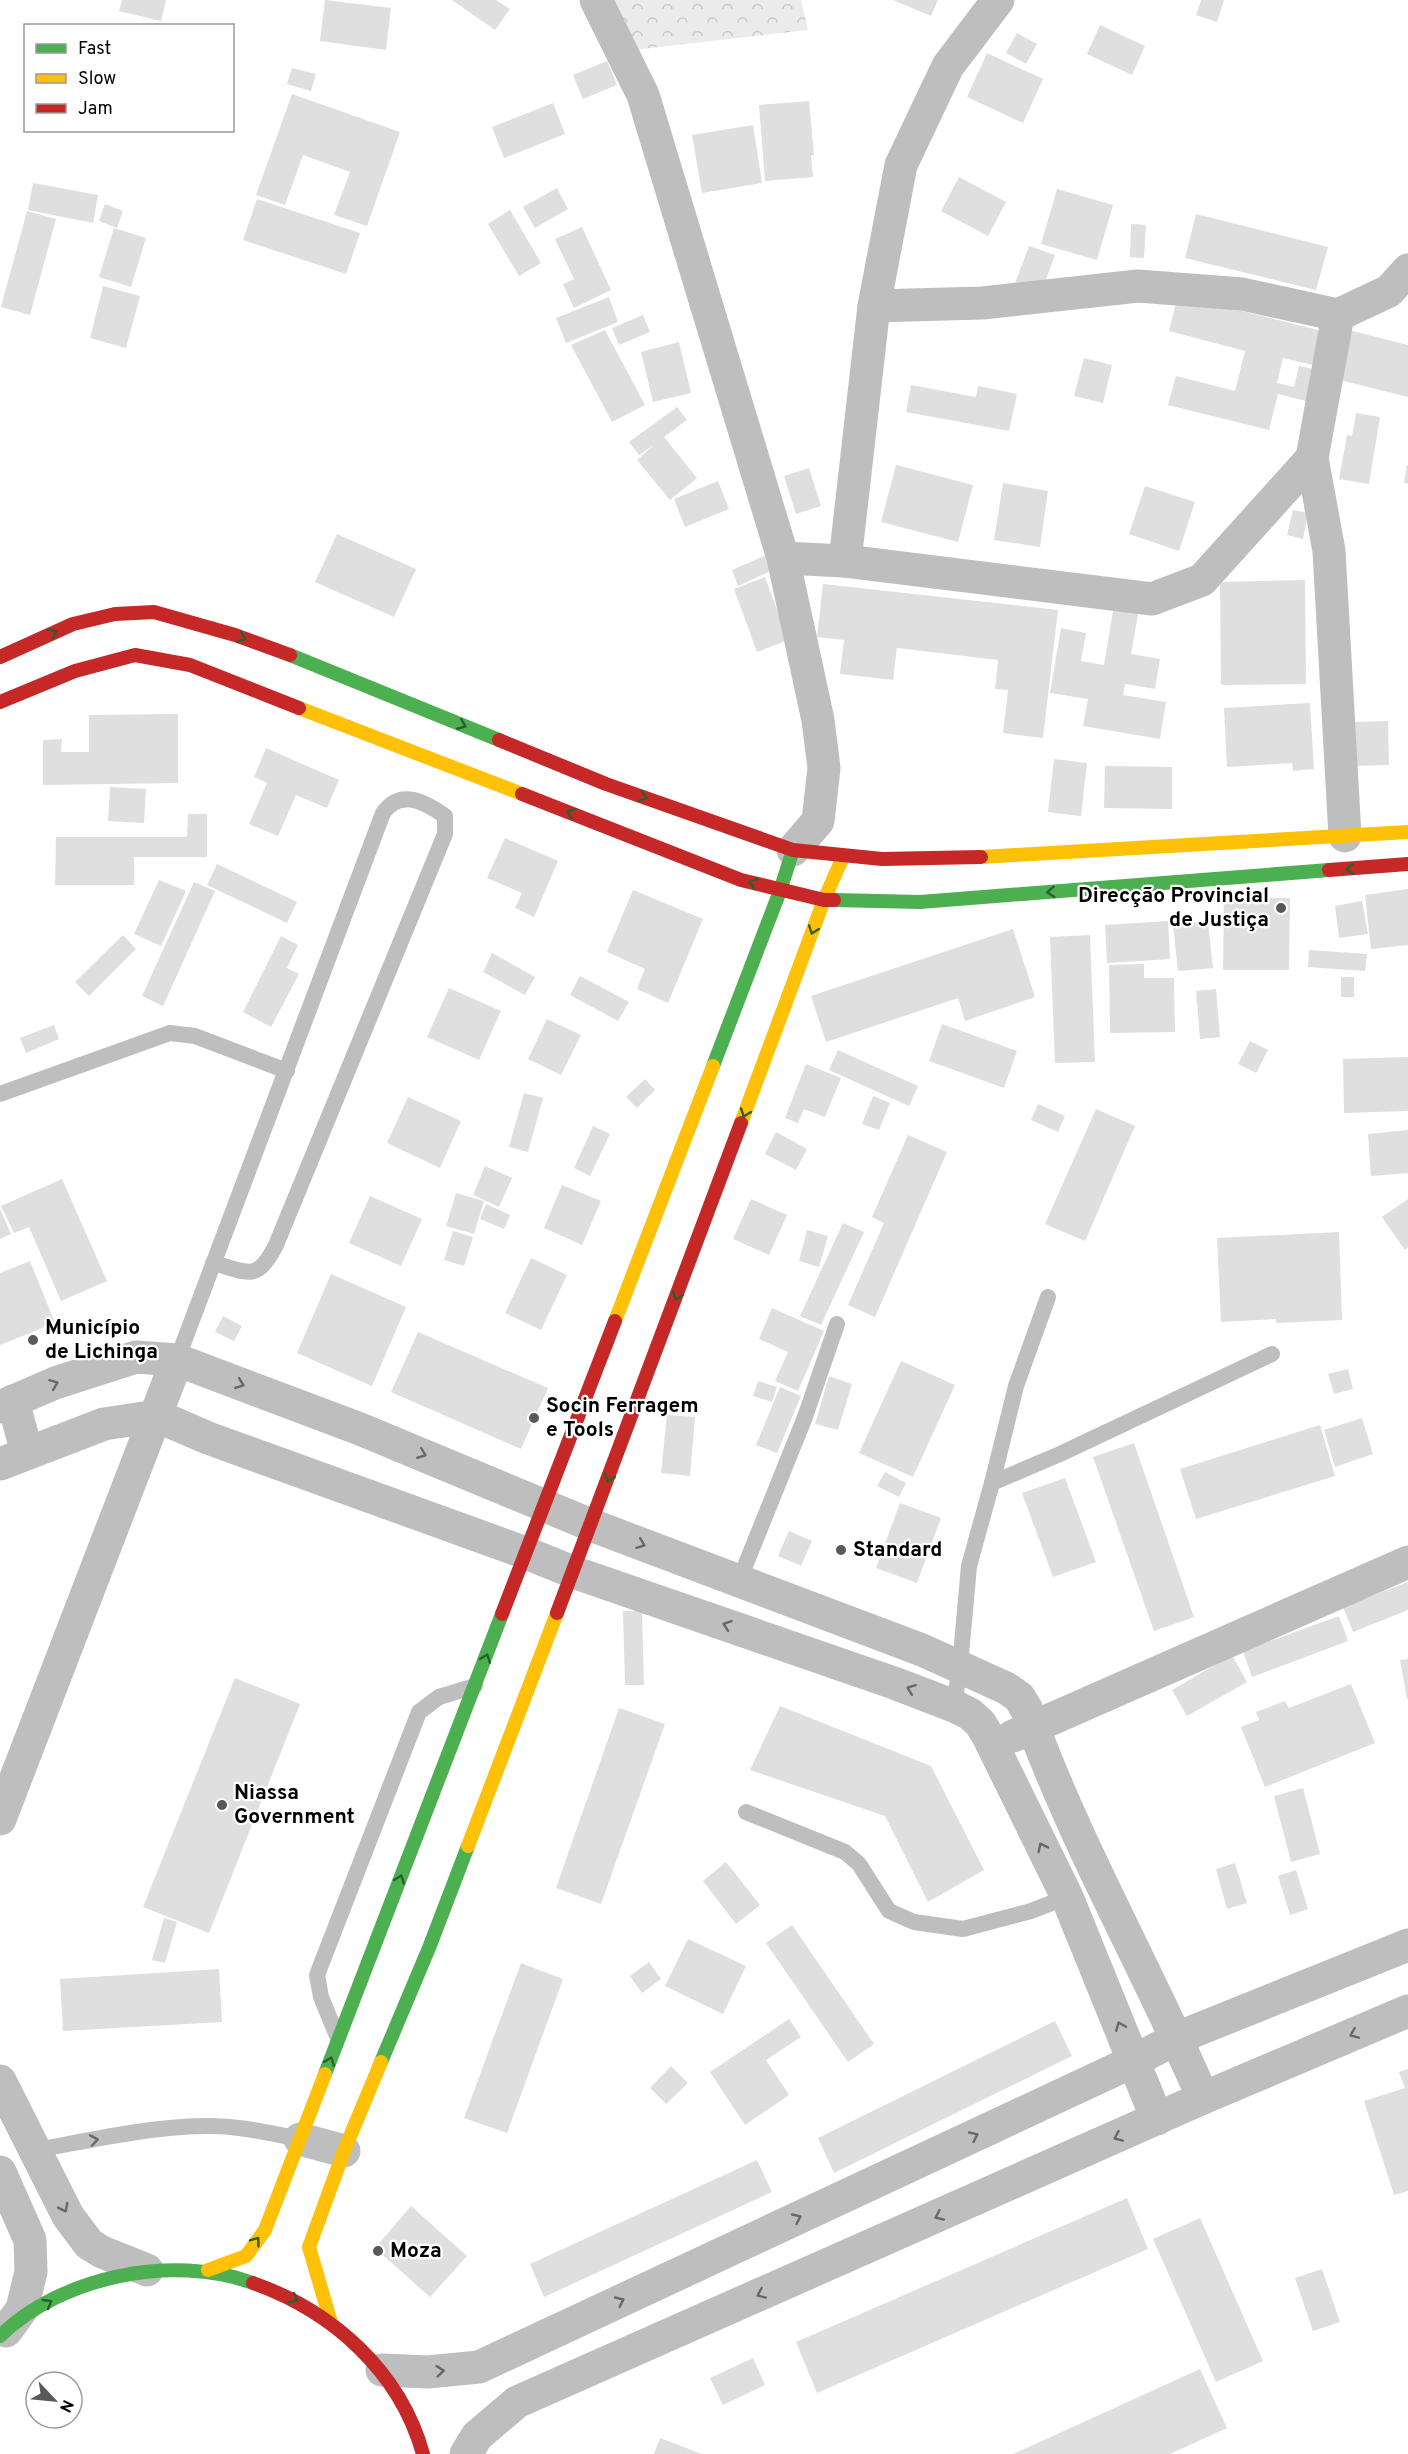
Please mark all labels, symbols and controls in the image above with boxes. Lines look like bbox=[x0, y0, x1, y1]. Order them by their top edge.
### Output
legend bbox=[24, 24, 234, 132]
text: Fast bbox=[78, 38, 111, 61]
text: Slow bbox=[78, 68, 116, 91]
text: Jam bbox=[78, 98, 113, 121]
one-way arrow bbox=[47, 628, 58, 640]
one-way arrow bbox=[236, 630, 247, 643]
one-way arrow bbox=[456, 718, 467, 730]
one-way arrow bbox=[637, 789, 648, 802]
one-way arrow bbox=[566, 808, 577, 821]
one-way arrow bbox=[1345, 862, 1354, 875]
one-way arrow bbox=[748, 878, 758, 891]
place label: Direcção Provincial de Justiça bbox=[1078, 883, 1269, 934]
one-way arrow bbox=[1046, 885, 1055, 898]
marker: Direcção Provincial de Justiça bbox=[1274, 901, 1288, 915]
one-way arrow bbox=[807, 924, 820, 935]
one-way arrow bbox=[740, 1107, 752, 1118]
one-way arrow bbox=[672, 1289, 684, 1300]
place label: Município de Lichinga bbox=[45, 1315, 158, 1366]
marker: Município de Lichinga bbox=[26, 1333, 40, 1347]
one-way arrow bbox=[234, 1377, 245, 1390]
one-way arrow bbox=[48, 1379, 59, 1391]
place label: Socin Ferragem e Tools bbox=[546, 1393, 699, 1444]
marker: Socin Ferragem e Tools bbox=[527, 1411, 541, 1425]
one-way arrow bbox=[415, 1447, 426, 1459]
one-way arrow bbox=[604, 1472, 616, 1483]
one-way arrow bbox=[635, 1537, 646, 1549]
place label: Standard bbox=[853, 1537, 942, 1564]
marker: Standard bbox=[834, 1543, 848, 1557]
one-way arrow bbox=[722, 1620, 733, 1633]
one-way arrow bbox=[478, 1653, 491, 1664]
one-way arrow bbox=[907, 1684, 917, 1697]
place label: Niassa Government bbox=[234, 1780, 355, 1831]
marker: Niassa Government bbox=[215, 1798, 229, 1812]
one-way arrow bbox=[1038, 1843, 1049, 1854]
one-way arrow bbox=[393, 1874, 405, 1885]
one-way arrow bbox=[1115, 2021, 1127, 2032]
one-way arrow bbox=[1350, 2027, 1361, 2039]
one-way arrow bbox=[322, 2056, 335, 2067]
one-way arrow bbox=[1113, 2129, 1124, 2141]
one-way arrow bbox=[967, 2131, 978, 2143]
one-way arrow bbox=[89, 2134, 99, 2147]
one-way arrow bbox=[57, 2202, 68, 2213]
one-way arrow bbox=[935, 2208, 946, 2220]
one-way arrow bbox=[790, 2214, 801, 2226]
one-way arrow bbox=[249, 2237, 260, 2248]
place label: Moza bbox=[390, 2238, 442, 2265]
marker: Moza bbox=[371, 2244, 385, 2258]
one-way arrow bbox=[756, 2287, 767, 2299]
one-way arrow bbox=[288, 2292, 298, 2303]
one-way arrow bbox=[614, 2296, 625, 2308]
one-way arrow bbox=[42, 2299, 52, 2310]
one-way arrow bbox=[436, 2365, 445, 2378]
north arrow bbox=[24, 2370, 84, 2430]
text: N bbox=[54, 2396, 77, 2415]

